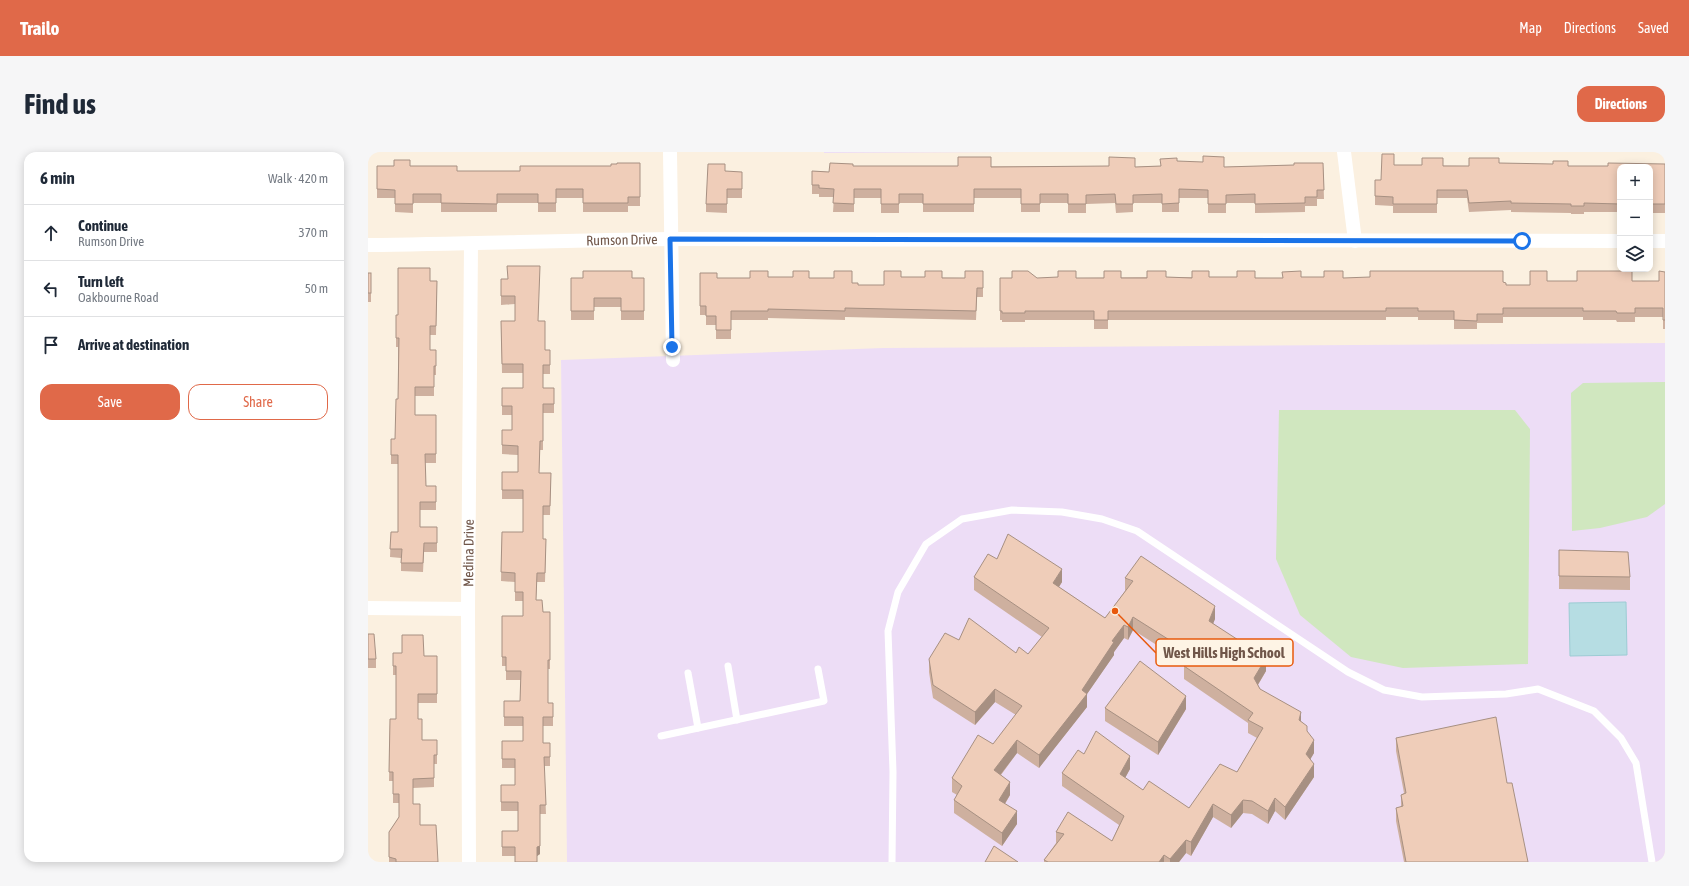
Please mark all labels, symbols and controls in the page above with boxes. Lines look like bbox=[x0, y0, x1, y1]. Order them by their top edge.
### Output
text: Trailo bbox=[20, 17, 59, 39]
text: Map bbox=[1519, 20, 1542, 36]
text: Directions bbox=[1564, 20, 1616, 36]
text: Saved bbox=[1638, 20, 1669, 36]
button: Directions bbox=[1577, 86, 1665, 122]
text: Find us bbox=[24, 88, 96, 120]
map controls bbox=[1617, 164, 1653, 272]
button: + bbox=[1617, 164, 1653, 200]
text: 6 min bbox=[40, 168, 75, 188]
text: Walk · 420 m bbox=[268, 171, 328, 186]
button: − bbox=[1617, 200, 1653, 236]
text: Continue bbox=[78, 217, 128, 234]
icon: ahead bbox=[40, 222, 62, 244]
text: 370 m bbox=[299, 225, 328, 240]
street label: Rumson Drive bbox=[586, 231, 658, 248]
route start bbox=[1513, 232, 1531, 250]
text: Rumson Drive bbox=[78, 234, 144, 249]
button: layers bbox=[1617, 236, 1653, 272]
text: Turn left bbox=[78, 273, 124, 290]
icon: left bbox=[40, 278, 62, 300]
text: 50 m bbox=[305, 281, 328, 296]
text: Oakbourne Road bbox=[78, 290, 159, 305]
icon: arrive bbox=[40, 334, 62, 356]
text: Arrive at destination bbox=[78, 336, 189, 353]
route end bbox=[663, 338, 681, 356]
button: Save bbox=[40, 384, 180, 420]
button: Share bbox=[188, 384, 328, 420]
street label: Medina Drive bbox=[460, 519, 477, 587]
callout: West Hills High School bbox=[1156, 639, 1293, 666]
text: West Hills High School bbox=[1162, 644, 1286, 661]

